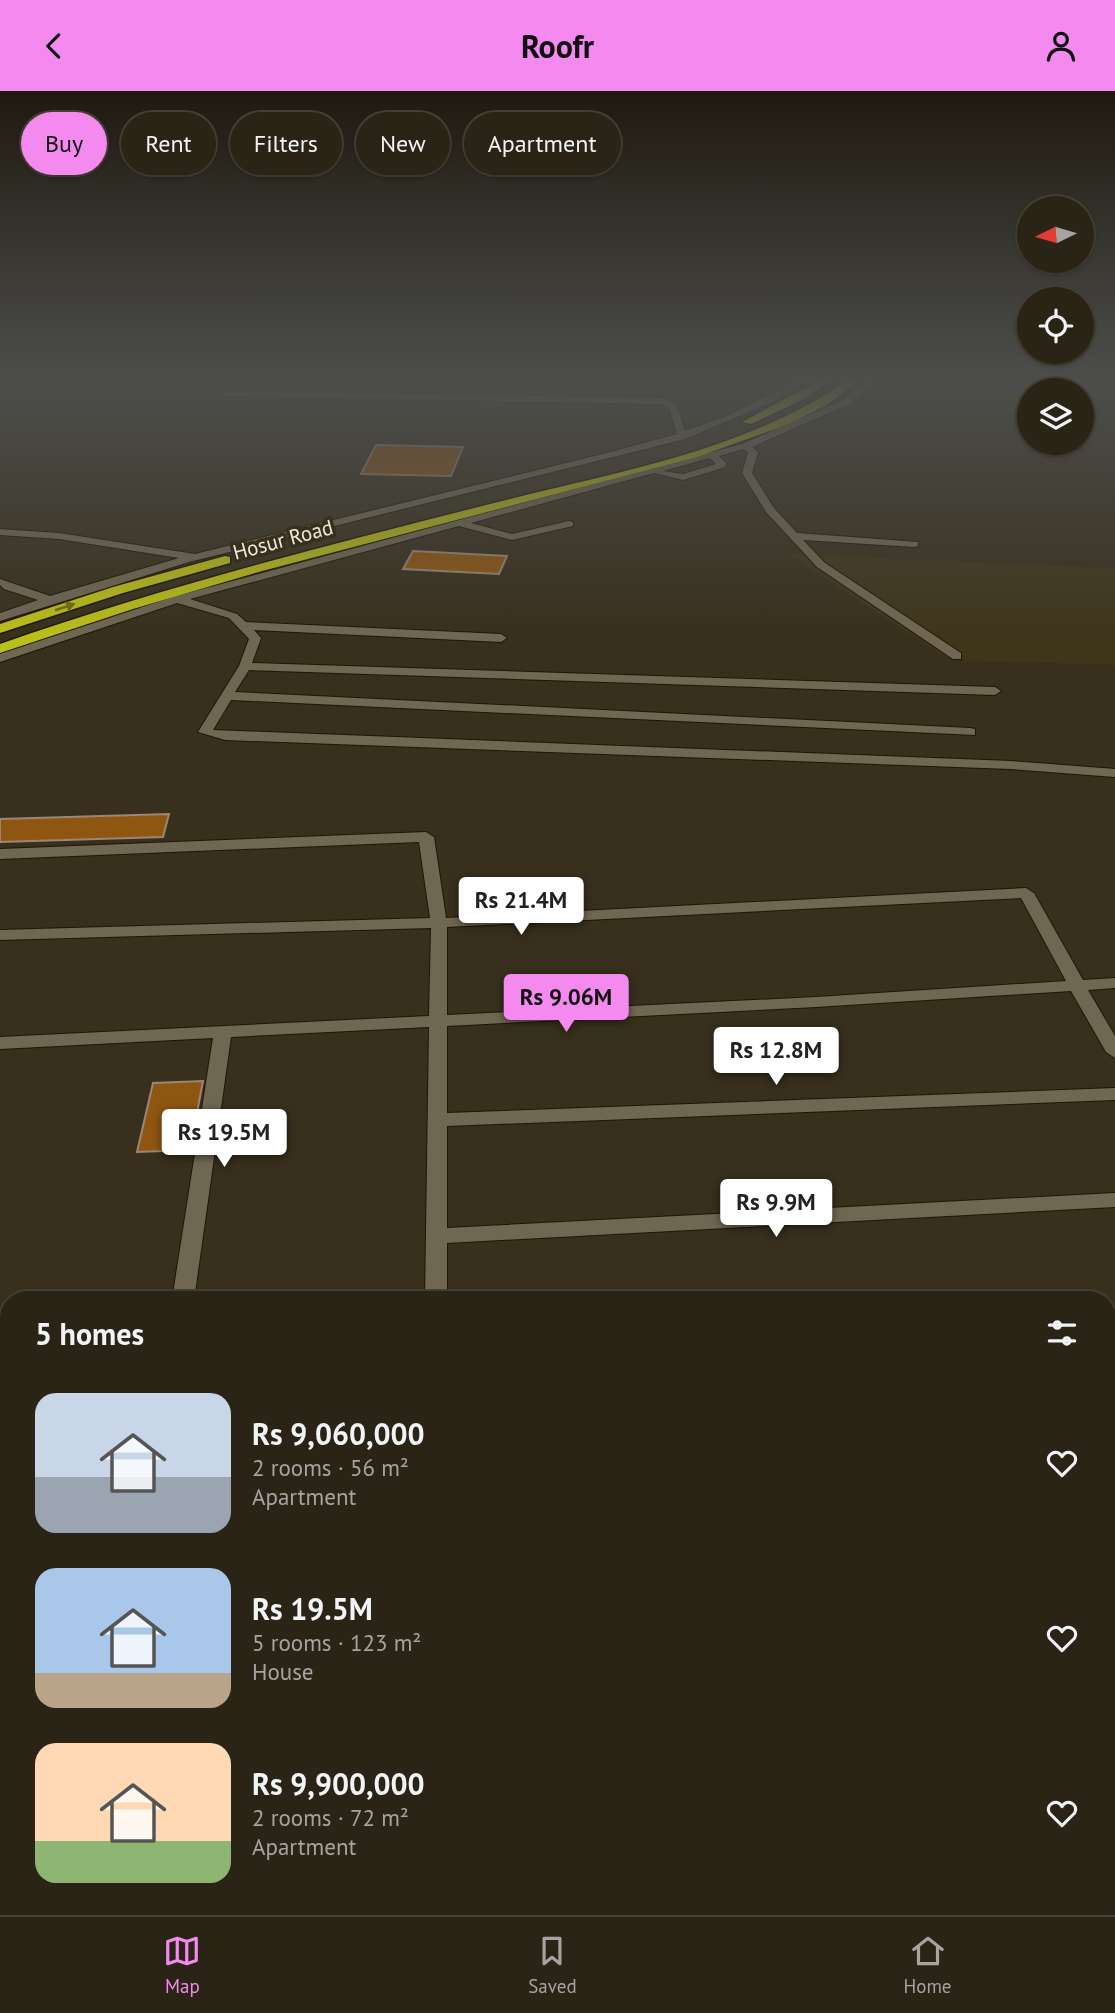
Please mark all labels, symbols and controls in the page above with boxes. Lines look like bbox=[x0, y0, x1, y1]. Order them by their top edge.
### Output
text: Roofr bbox=[521, 25, 594, 67]
icon: back bbox=[35, 27, 73, 65]
icon: person bbox=[1042, 27, 1080, 65]
chip: Buy bbox=[21, 112, 107, 175]
chip: Rent bbox=[121, 112, 216, 175]
chip: Filters bbox=[230, 112, 342, 175]
chip: New bbox=[356, 112, 450, 175]
chip: Apartment bbox=[464, 112, 621, 175]
north arrow bbox=[1017, 196, 1094, 273]
map controls bbox=[1017, 196, 1094, 455]
button: locate bbox=[1017, 287, 1094, 364]
button: layers bbox=[1017, 378, 1094, 455]
street label: Hosur Road bbox=[230, 513, 336, 566]
one-way arrow bbox=[54, 602, 75, 612]
pin: Rs 21.4M bbox=[449, 877, 593, 937]
text: Rs 21.4M bbox=[475, 885, 567, 914]
pin: Rs 9.06M bbox=[494, 975, 638, 1034]
text: Rs 9.06M bbox=[520, 982, 612, 1011]
pin: Rs 12.8M bbox=[704, 1027, 848, 1087]
text: Rs 12.8M bbox=[730, 1035, 822, 1064]
pin: Rs 19.5M bbox=[152, 1109, 296, 1169]
text: Rs 19.5M bbox=[178, 1117, 270, 1146]
pin: Rs 9.9M bbox=[711, 1179, 841, 1239]
text: Rs 9.9M bbox=[736, 1187, 816, 1216]
text: 5 homes bbox=[35, 1314, 144, 1353]
icon: filters bbox=[1043, 1314, 1081, 1352]
text: Rs 9,060,000 bbox=[252, 1414, 425, 1453]
icon: home bbox=[91, 1421, 175, 1505]
icon: heart bbox=[1043, 1444, 1081, 1482]
text: 2 rooms · 56 m² bbox=[252, 1453, 409, 1482]
text: Apartment bbox=[252, 1482, 356, 1511]
text: Rs 19.5M bbox=[252, 1589, 373, 1628]
icon: home bbox=[91, 1596, 175, 1680]
icon: heart bbox=[1043, 1619, 1081, 1657]
text: 5 rooms · 123 m² bbox=[252, 1628, 421, 1657]
text: House bbox=[252, 1657, 314, 1686]
text: Rs 9,900,000 bbox=[252, 1764, 425, 1803]
icon: home bbox=[91, 1771, 175, 1855]
icon: heart bbox=[1043, 1794, 1081, 1832]
text: 2 rooms · 72 m² bbox=[252, 1803, 409, 1832]
text: Apartment bbox=[252, 1832, 356, 1861]
tab: Map bbox=[163, 1932, 201, 1998]
tab: Saved bbox=[528, 1932, 577, 1998]
tab: Home bbox=[903, 1932, 952, 1998]

